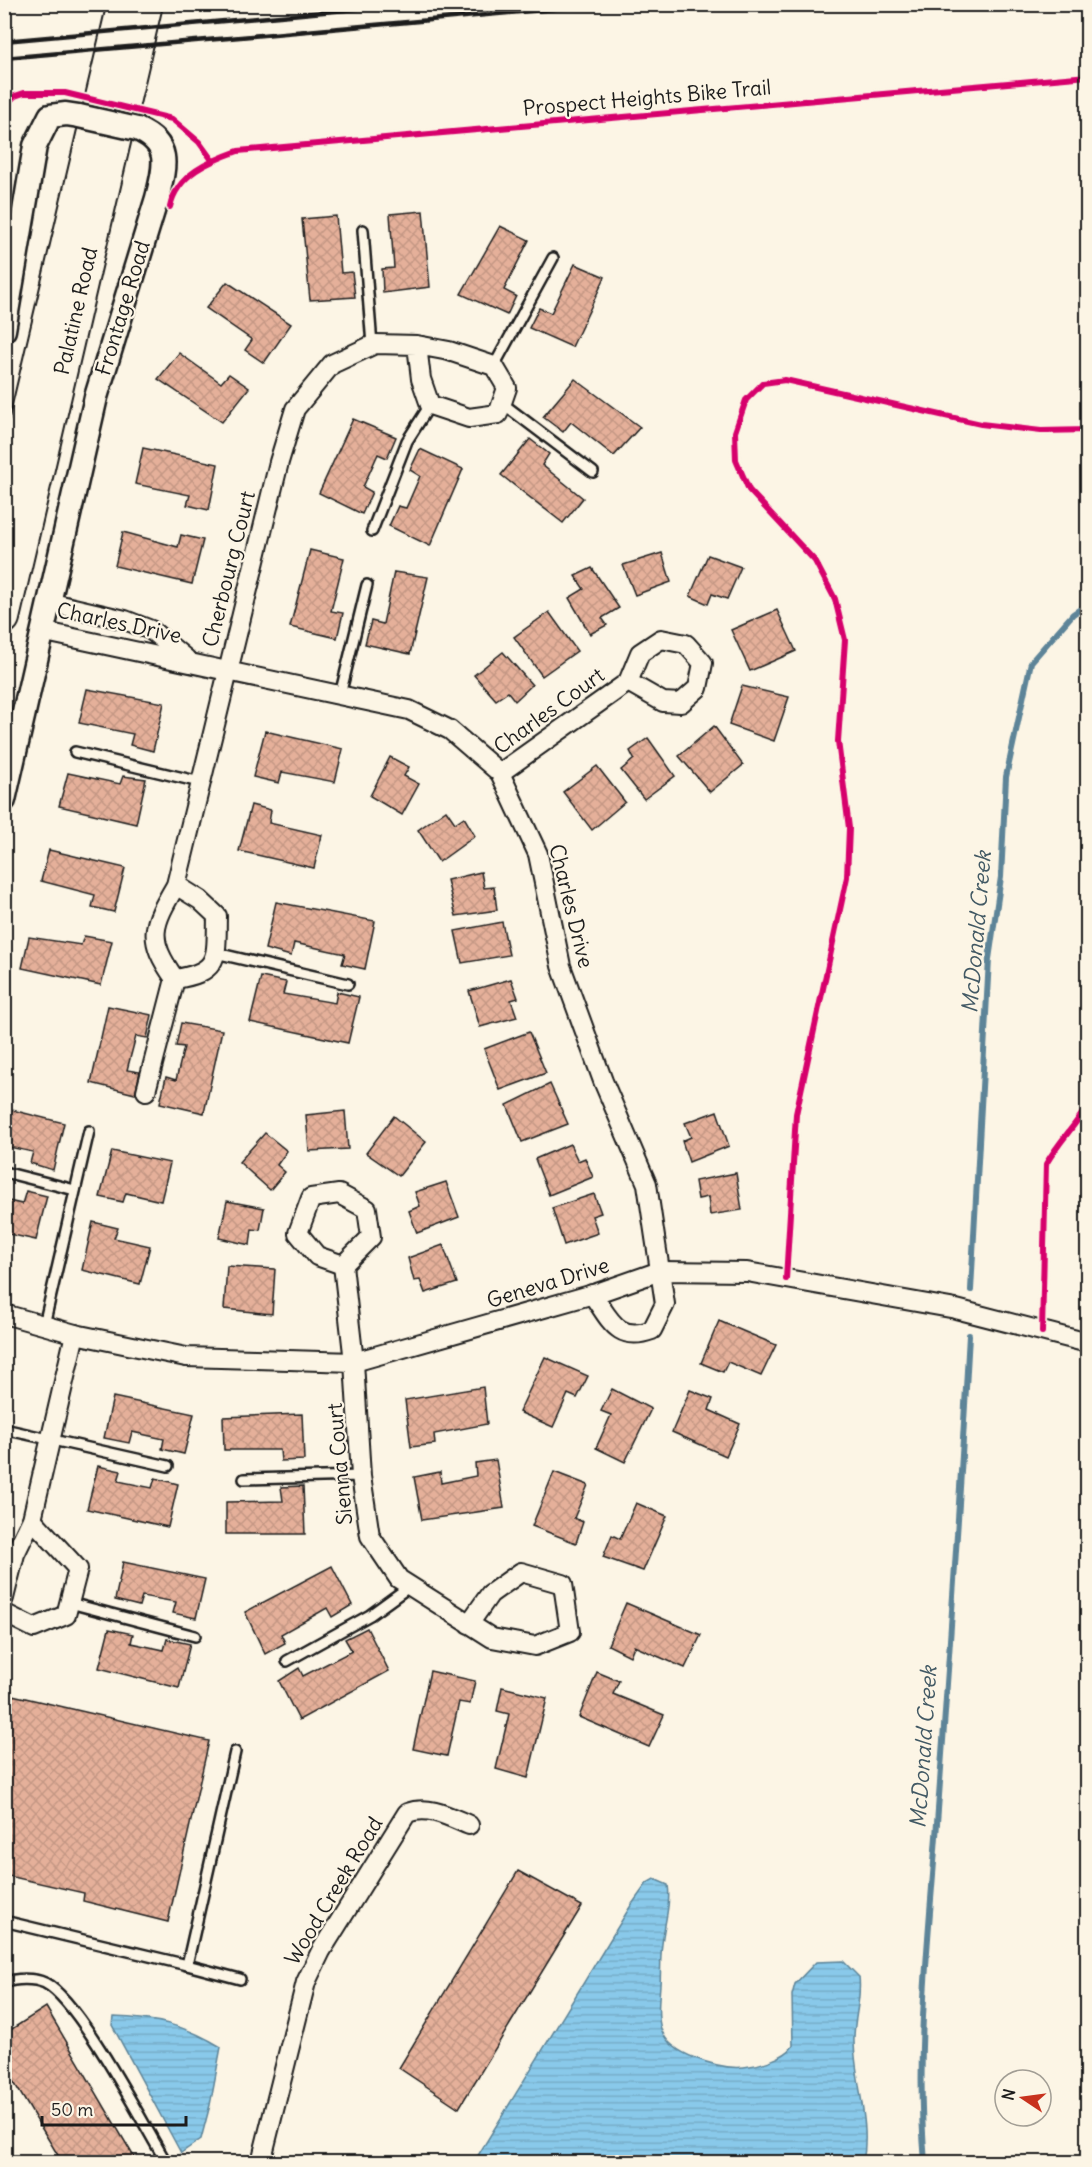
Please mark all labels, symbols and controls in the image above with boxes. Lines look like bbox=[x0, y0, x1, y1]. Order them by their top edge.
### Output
street label: Prospect Heights Bike Trail bbox=[522, 73, 772, 122]
street label: Frontage Road bbox=[89, 237, 156, 378]
street label: Palatine Road bbox=[48, 244, 103, 377]
street label: Cherbourg Court bbox=[196, 488, 261, 650]
street label: Charles Drive bbox=[54, 596, 184, 649]
street label: Charles Court bbox=[488, 661, 609, 760]
street label: Charles Drive bbox=[543, 841, 600, 971]
water label: McDonald Creek bbox=[955, 848, 997, 1014]
street label: Geneva Drive bbox=[483, 1251, 612, 1314]
street label: Sienna Court bbox=[321, 1402, 358, 1526]
water label: McDonald Creek bbox=[903, 1663, 943, 1829]
street label: Wood Creek Road bbox=[279, 1812, 389, 1970]
north arrow bbox=[993, 2068, 1053, 2128]
text: N bbox=[997, 2087, 1019, 2102]
scale bar bbox=[42, 2089, 186, 2127]
text: 50 m bbox=[51, 2098, 93, 2121]

